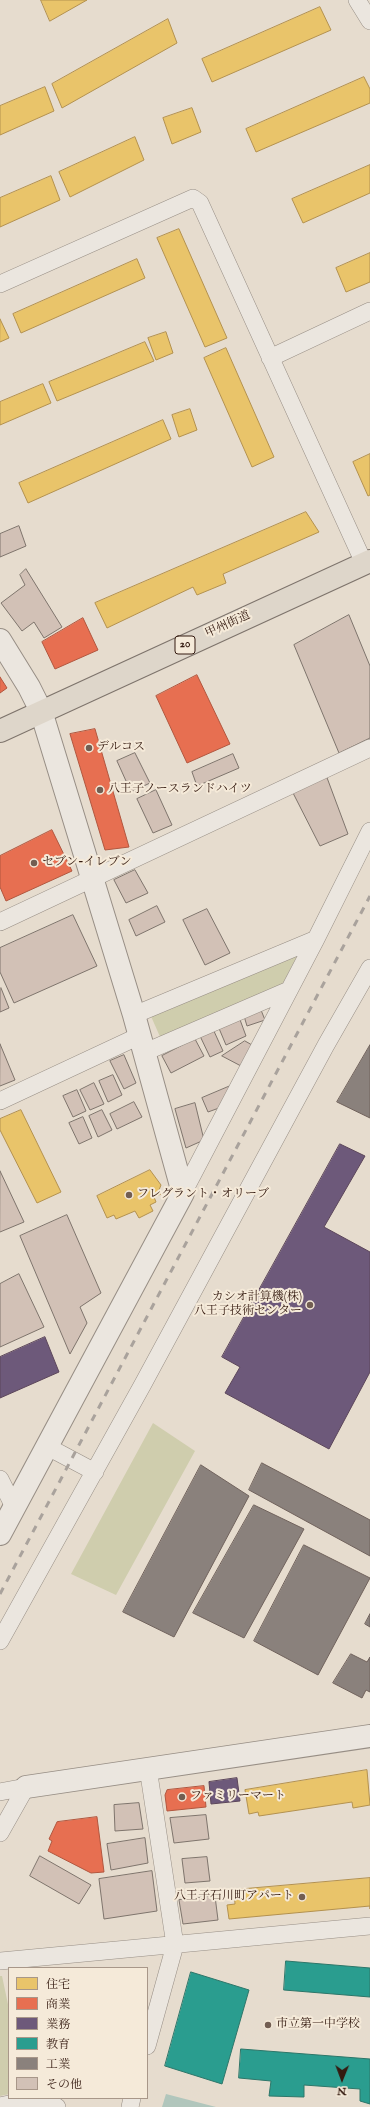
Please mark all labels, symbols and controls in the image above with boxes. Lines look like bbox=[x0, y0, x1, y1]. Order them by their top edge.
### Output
street label: 甲州街道 bbox=[203, 608, 253, 642]
road number: 20 bbox=[175, 636, 195, 654]
place label: デルコス bbox=[97, 741, 145, 755]
marker: デルコス bbox=[84, 743, 94, 753]
place label: 八王子ノースランドハイツ bbox=[108, 783, 252, 797]
marker: 八王子ノースランドハイツ bbox=[95, 785, 105, 795]
place label: セブン-イレブン bbox=[42, 856, 132, 870]
marker: セブン-イレブン bbox=[29, 858, 39, 868]
place label: フレグラント・オリーブ bbox=[137, 1188, 269, 1202]
marker: フレグラント・オリーブ bbox=[124, 1190, 134, 1200]
place label: カシオ計算機(株) 八王子技術センター bbox=[194, 1291, 302, 1319]
marker: カシオ計算機(株) 八王子技術センター bbox=[305, 1300, 315, 1310]
place label: ファミリーマート bbox=[190, 1790, 286, 1804]
marker: ファミリーマート bbox=[177, 1792, 187, 1802]
place label: 八王子石川町アパート bbox=[174, 1890, 294, 1904]
marker: 八王子石川町アパート bbox=[297, 1892, 307, 1902]
legend bbox=[8, 1967, 148, 2099]
text: 住宅 bbox=[46, 1977, 70, 1992]
text: 商業 bbox=[46, 1997, 70, 2012]
text: 業務 bbox=[46, 2017, 70, 2032]
place label: 市立第一中学校 bbox=[276, 2018, 360, 2032]
marker: 市立第一中学校 bbox=[263, 2020, 273, 2030]
text: 教育 bbox=[46, 2037, 70, 2052]
text: 工業 bbox=[46, 2057, 70, 2072]
north arrow bbox=[322, 2059, 362, 2099]
text: その他 bbox=[46, 2077, 82, 2092]
text: N bbox=[337, 2084, 347, 2098]

